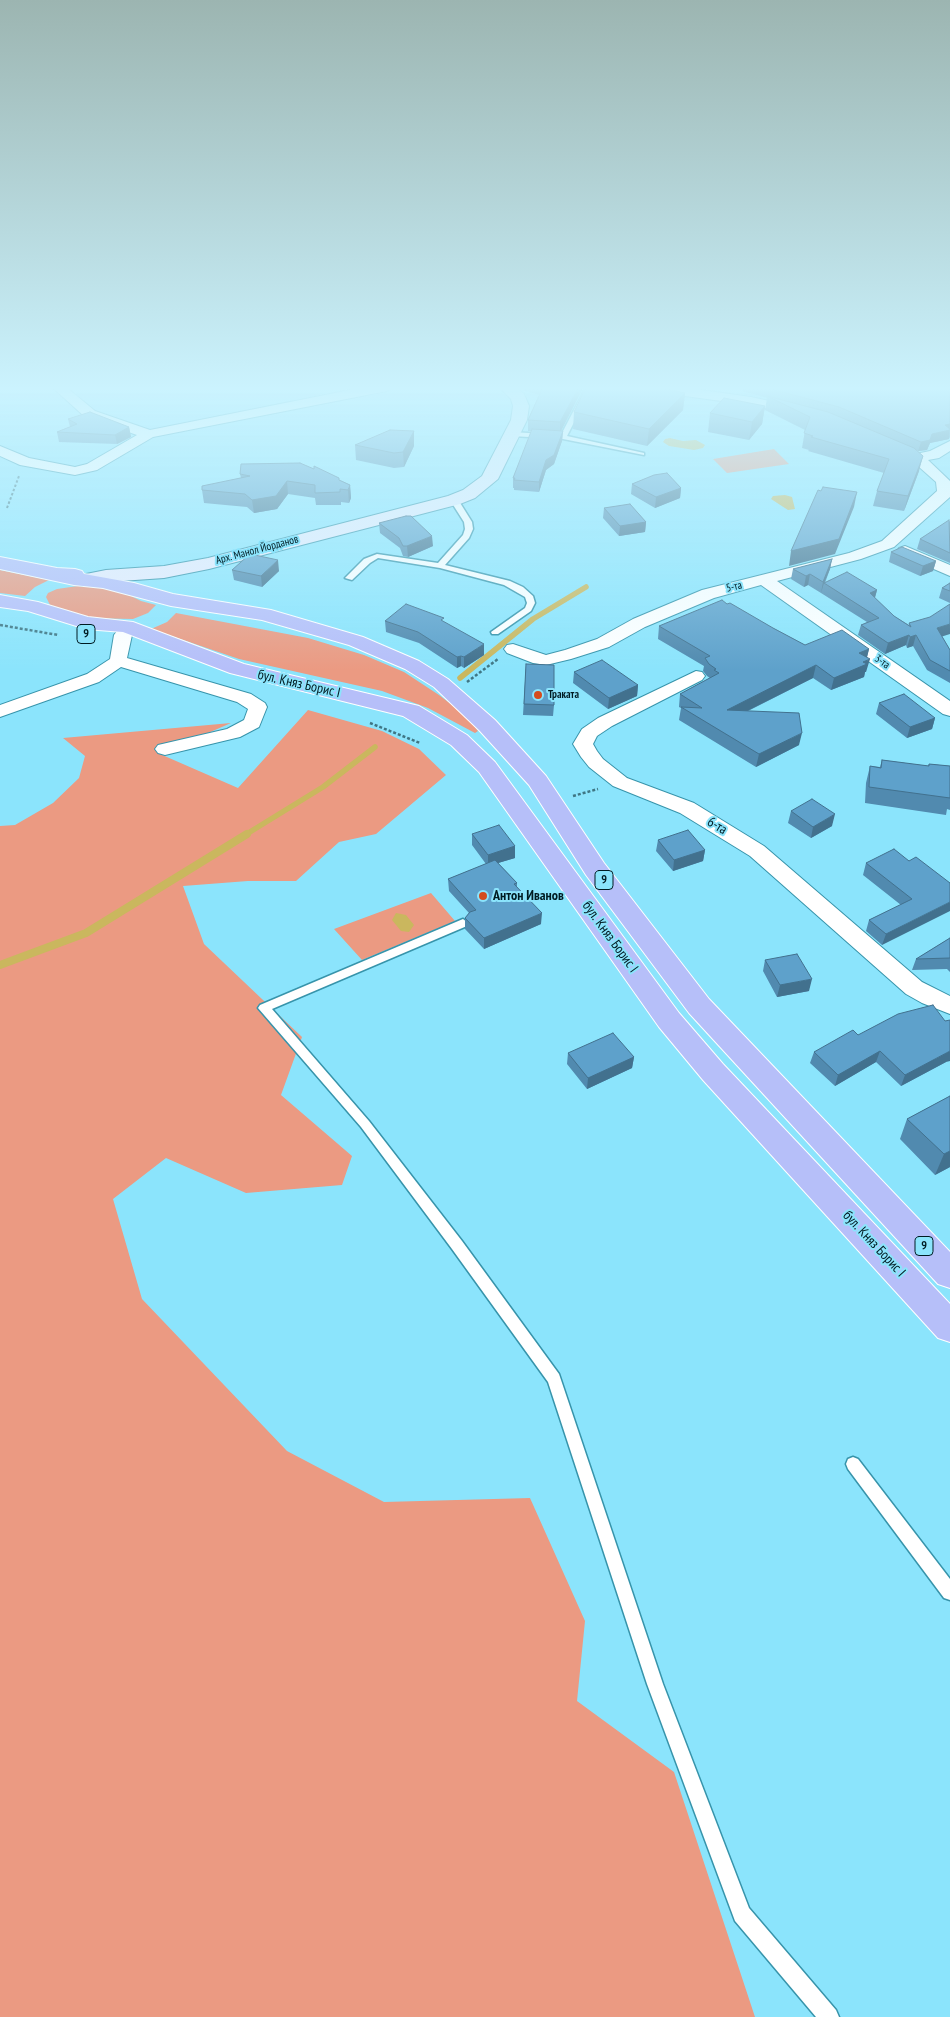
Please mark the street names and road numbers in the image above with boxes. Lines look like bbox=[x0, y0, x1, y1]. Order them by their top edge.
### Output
street label: Арх. Манол Йорданов bbox=[214, 533, 300, 567]
street label: 5-та bbox=[725, 579, 743, 595]
road number: 9 bbox=[77, 624, 95, 644]
street label: 3-та bbox=[872, 652, 892, 672]
street label: бул. Княз Борис I bbox=[256, 666, 342, 702]
street label: 6-та bbox=[704, 814, 730, 838]
road number: 9 bbox=[595, 870, 613, 890]
street label: бул. Княз Борис I bbox=[578, 898, 642, 976]
street label: бул. Княз Борис I bbox=[839, 1207, 909, 1281]
road number: 9 bbox=[915, 1236, 933, 1256]

